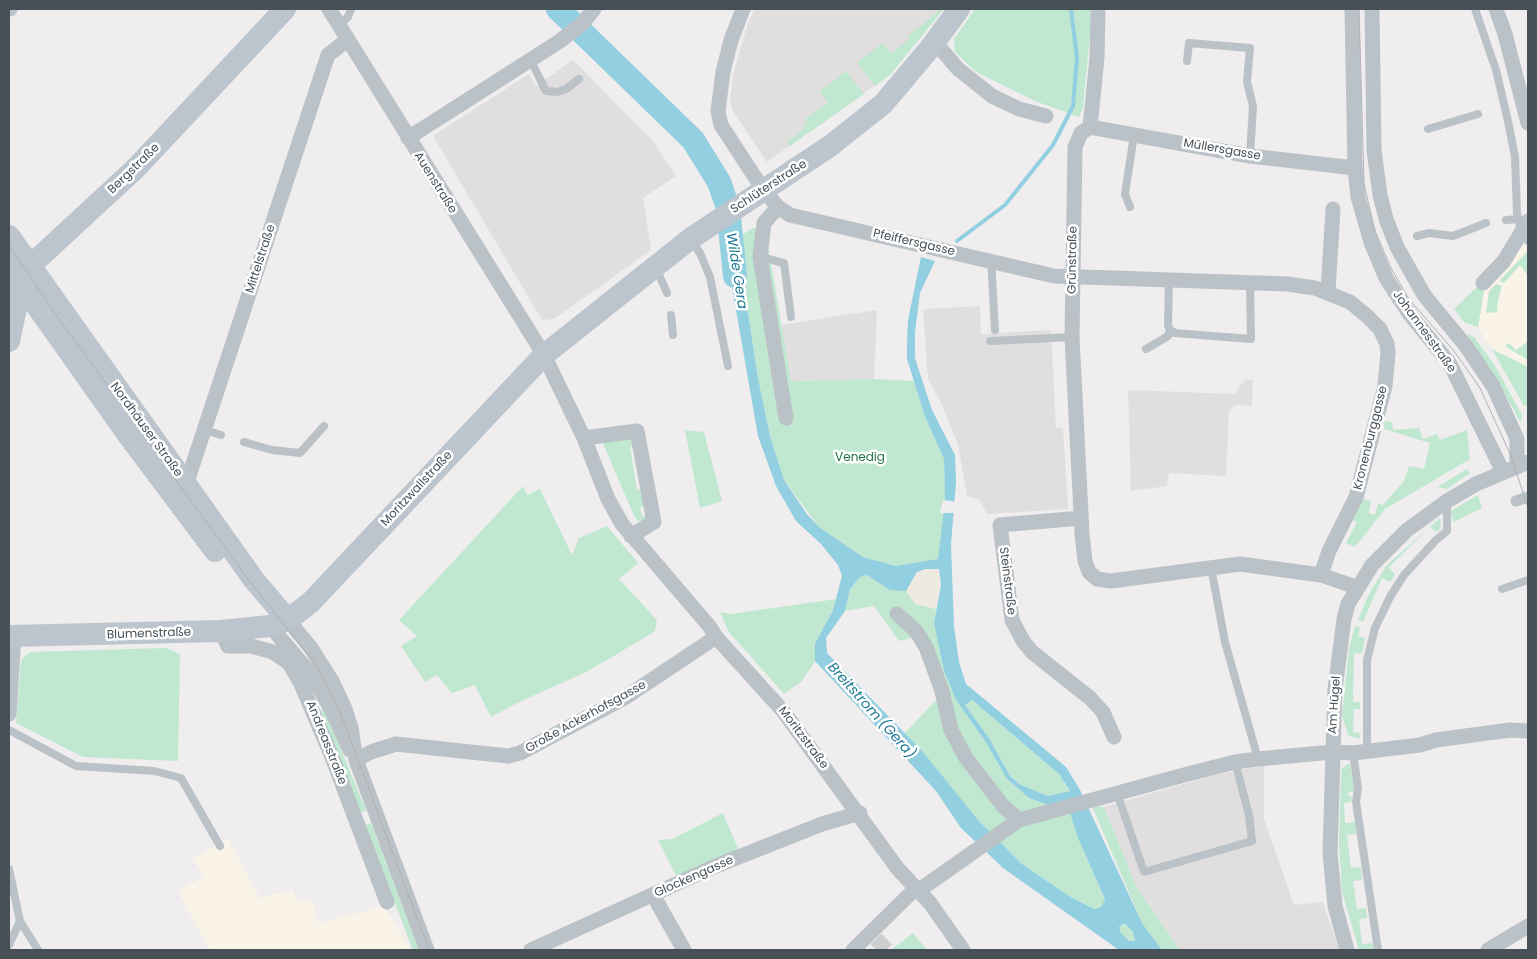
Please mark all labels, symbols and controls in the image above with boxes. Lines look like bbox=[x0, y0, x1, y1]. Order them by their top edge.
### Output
street label: Müllersgasse bbox=[1182, 136, 1262, 164]
street label: Bergstraße bbox=[105, 141, 163, 197]
street label: Auenstraße bbox=[410, 150, 460, 216]
street label: Schlüterstraße bbox=[728, 157, 810, 217]
street label: Mittelstraße bbox=[243, 223, 279, 295]
street label: Grünstraße bbox=[1065, 226, 1081, 294]
street label: Pfeiffersgasse bbox=[872, 227, 956, 259]
water label: Wilde Gera bbox=[722, 232, 750, 310]
street label: Johannesstraße bbox=[1389, 288, 1459, 376]
street label: Nordhäuser Straße bbox=[107, 380, 185, 480]
street label: Kronenburggasse bbox=[1351, 384, 1391, 492]
street label: Moritzwallstraße bbox=[378, 448, 456, 530]
park label: Venedig bbox=[835, 451, 885, 465]
street label: Steinstraße bbox=[996, 546, 1018, 616]
street label: Blumenstraße bbox=[107, 625, 191, 643]
water label: Breitstrom (Gera) bbox=[824, 660, 918, 762]
street label: Am Hügel bbox=[1326, 675, 1344, 735]
street label: Große Ackerhofsgasse bbox=[523, 678, 649, 756]
street label: Andreasstraße bbox=[303, 699, 349, 787]
street label: Moritzstraße bbox=[775, 704, 831, 772]
street label: Glockengasse bbox=[652, 853, 736, 901]

